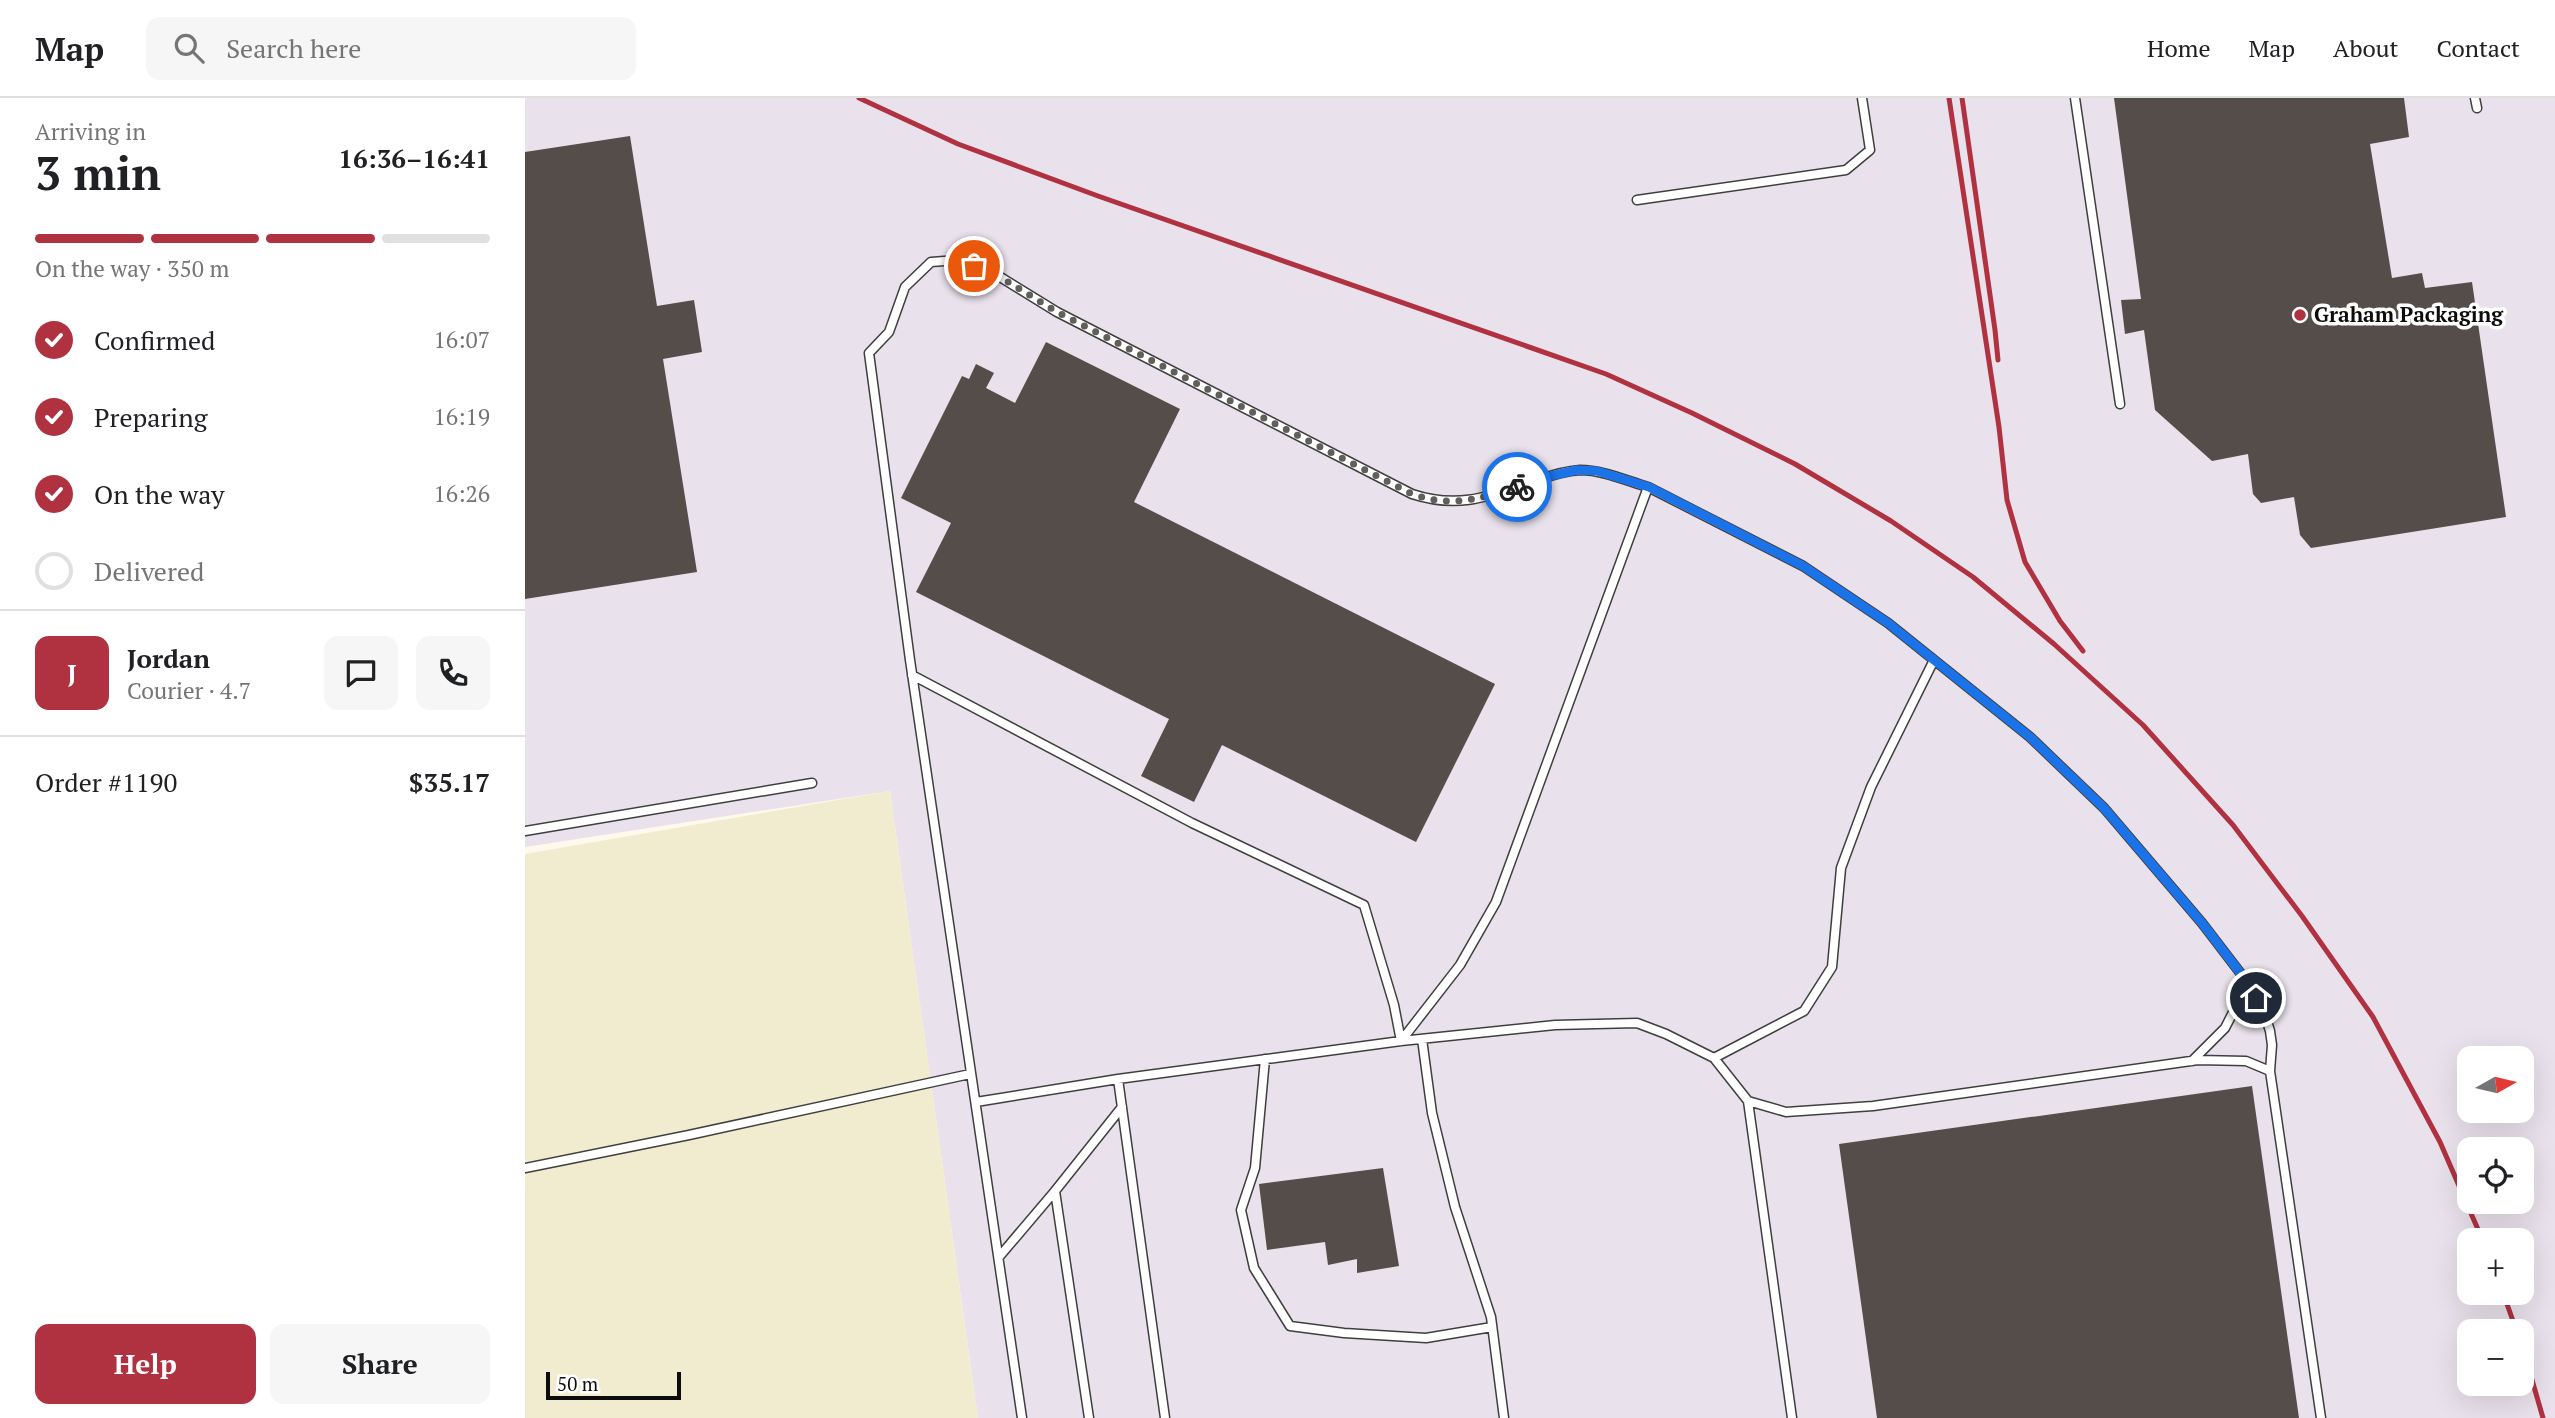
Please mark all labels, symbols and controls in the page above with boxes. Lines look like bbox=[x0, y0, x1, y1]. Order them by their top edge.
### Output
search box bbox=[146, 17, 636, 80]
text: Map bbox=[35, 27, 104, 70]
icon: search bbox=[170, 29, 208, 67]
text: Search here bbox=[226, 31, 361, 65]
text: Home bbox=[2147, 32, 2211, 64]
text: Map bbox=[2249, 32, 2295, 64]
text: About bbox=[2333, 32, 2399, 64]
text: Contact bbox=[2437, 32, 2520, 64]
text: Arriving in bbox=[35, 116, 146, 147]
text: 16:36–16:41 bbox=[338, 141, 490, 175]
text: 3 min bbox=[35, 142, 161, 203]
pin bbox=[944, 236, 1004, 296]
icon: bag bbox=[955, 247, 993, 285]
text: On the way · 350 m bbox=[35, 253, 229, 284]
place label: Graham Packaging bbox=[2314, 300, 2504, 328]
marker: Graham Packaging bbox=[2292, 307, 2308, 323]
icon: check bbox=[35, 321, 73, 359]
text: Confirmed bbox=[94, 323, 215, 357]
text: 16:07 bbox=[433, 324, 490, 355]
icon: check bbox=[35, 398, 73, 436]
text: Preparing bbox=[94, 400, 207, 434]
text: 16:19 bbox=[433, 401, 490, 432]
courier bbox=[1482, 452, 1552, 522]
icon: bike bbox=[1498, 468, 1536, 506]
icon: check bbox=[35, 475, 73, 513]
text: On the way bbox=[94, 477, 225, 511]
text: 16:26 bbox=[433, 478, 490, 509]
text: Delivered bbox=[94, 554, 204, 588]
button: chat bbox=[324, 636, 398, 710]
button: phone bbox=[416, 636, 490, 710]
text: Jordan bbox=[127, 641, 210, 675]
text: J bbox=[67, 656, 77, 690]
text: Courier · 4.7 bbox=[127, 675, 251, 706]
text: Order #1190 bbox=[35, 765, 177, 799]
text: $35.17 bbox=[409, 765, 490, 799]
pin bbox=[2226, 968, 2286, 1028]
icon: home bbox=[2237, 979, 2275, 1017]
north arrow bbox=[2457, 1046, 2534, 1124]
map controls bbox=[2457, 1046, 2534, 1396]
button: locate bbox=[2457, 1137, 2534, 1214]
button: + bbox=[2457, 1228, 2534, 1305]
button: − bbox=[2457, 1319, 2534, 1396]
button: Help bbox=[35, 1324, 256, 1404]
button: Share bbox=[270, 1324, 490, 1404]
scale bar bbox=[546, 1369, 681, 1401]
text: 50 m bbox=[557, 1371, 598, 1396]

